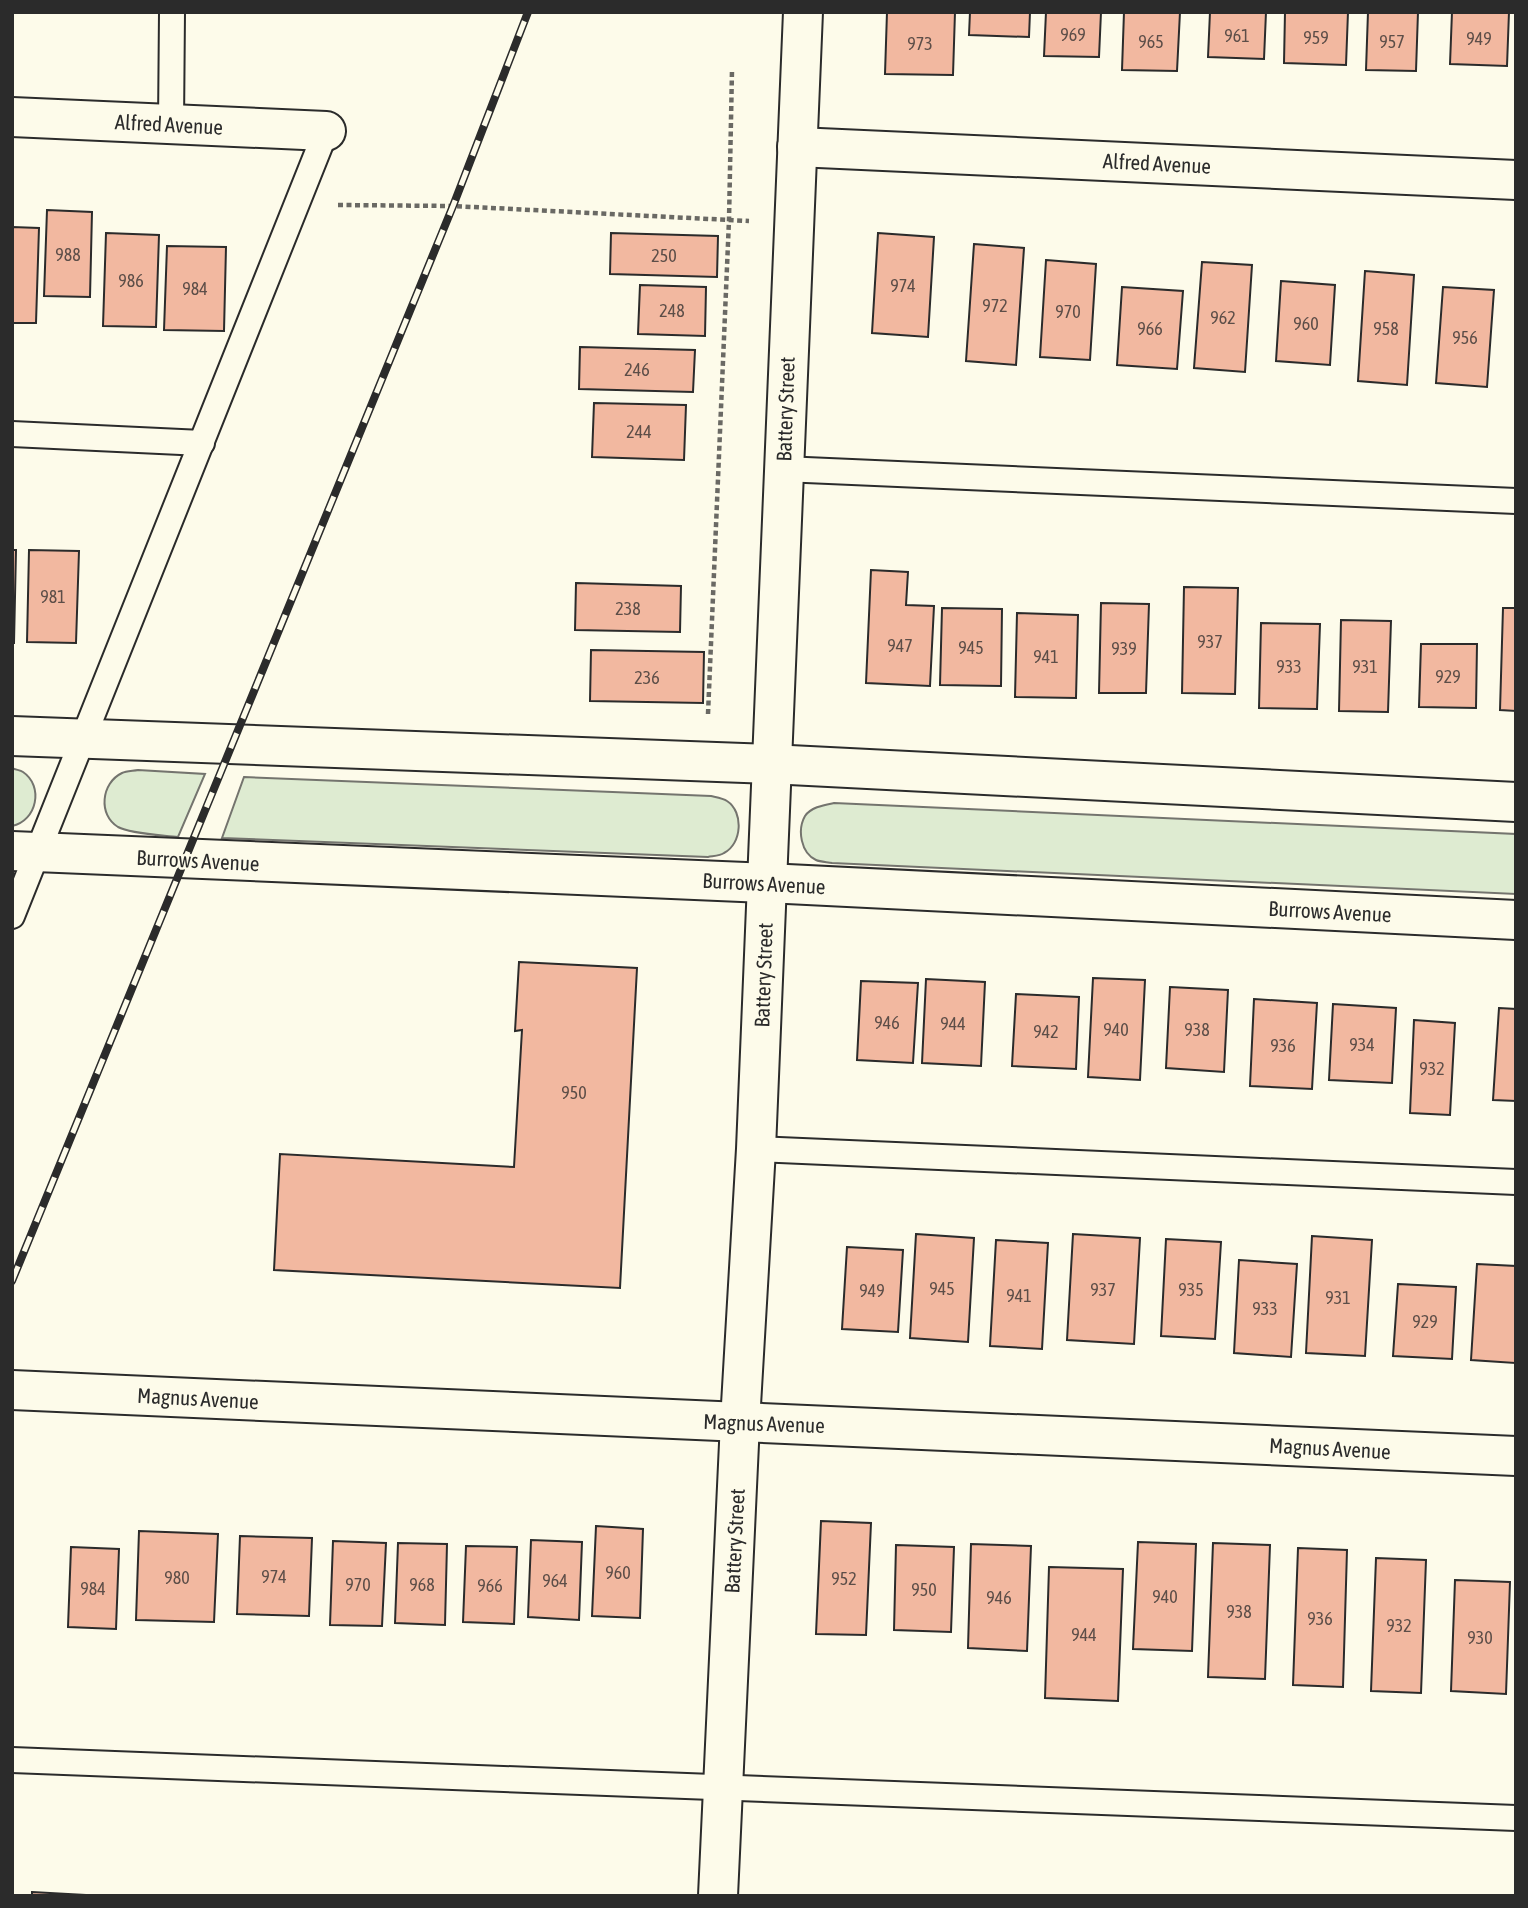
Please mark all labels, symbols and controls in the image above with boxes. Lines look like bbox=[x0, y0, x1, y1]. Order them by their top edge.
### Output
house number: 969 bbox=[1060, 24, 1086, 45]
house number: 961 bbox=[1224, 25, 1250, 46]
house number: 959 bbox=[1303, 27, 1329, 48]
house number: 949 bbox=[1466, 28, 1492, 49]
house number: 965 bbox=[1138, 31, 1164, 52]
house number: 957 bbox=[1379, 31, 1405, 52]
house number: 973 bbox=[907, 33, 933, 54]
street label: Alfred Avenue bbox=[114, 109, 224, 139]
street label: Alfred Avenue bbox=[1102, 148, 1212, 178]
house number: 988 bbox=[55, 244, 81, 265]
house number: 250 bbox=[651, 245, 677, 266]
house number: 986 bbox=[118, 270, 144, 291]
house number: 974 bbox=[890, 275, 916, 296]
house number: 984 bbox=[182, 278, 208, 299]
house number: 972 bbox=[982, 295, 1008, 316]
house number: 248 bbox=[659, 300, 685, 321]
house number: 970 bbox=[1055, 301, 1081, 322]
house number: 962 bbox=[1210, 307, 1236, 328]
house number: 960 bbox=[1293, 313, 1319, 334]
house number: 966 bbox=[1137, 318, 1163, 339]
house number: 958 bbox=[1373, 318, 1399, 339]
house number: 956 bbox=[1452, 327, 1478, 348]
street label: Battery Street bbox=[771, 356, 799, 462]
house number: 246 bbox=[624, 359, 650, 380]
house number: 244 bbox=[626, 421, 652, 442]
house number: 981 bbox=[40, 586, 66, 607]
house number: 238 bbox=[615, 598, 641, 619]
house number: 937 bbox=[1197, 631, 1223, 652]
house number: 947 bbox=[887, 635, 913, 656]
house number: 945 bbox=[958, 637, 984, 658]
house number: 939 bbox=[1111, 638, 1137, 659]
house number: 941 bbox=[1033, 646, 1059, 667]
house number: 933 bbox=[1276, 656, 1302, 677]
house number: 931 bbox=[1352, 656, 1378, 677]
house number: 929 bbox=[1435, 666, 1461, 687]
house number: 236 bbox=[634, 667, 660, 688]
street label: Burrows Avenue bbox=[136, 845, 260, 875]
street label: Burrows Avenue bbox=[702, 868, 826, 898]
street label: Burrows Avenue bbox=[1268, 896, 1392, 926]
street label: Battery Street bbox=[749, 922, 777, 1028]
house number: 946 bbox=[874, 1012, 900, 1033]
house number: 944 bbox=[940, 1013, 966, 1034]
house number: 940 bbox=[1103, 1019, 1129, 1040]
house number: 938 bbox=[1184, 1019, 1210, 1040]
house number: 942 bbox=[1033, 1021, 1059, 1042]
house number: 934 bbox=[1349, 1034, 1375, 1055]
house number: 936 bbox=[1270, 1035, 1296, 1056]
house number: 932 bbox=[1419, 1058, 1445, 1079]
house number: 950 bbox=[561, 1082, 587, 1103]
house number: 945 bbox=[929, 1278, 955, 1299]
house number: 937 bbox=[1090, 1279, 1116, 1300]
house number: 935 bbox=[1178, 1279, 1204, 1300]
house number: 949 bbox=[859, 1280, 885, 1301]
house number: 941 bbox=[1006, 1285, 1032, 1306]
house number: 931 bbox=[1325, 1287, 1351, 1308]
house number: 933 bbox=[1252, 1298, 1278, 1319]
house number: 929 bbox=[1412, 1311, 1438, 1332]
street label: Magnus Avenue bbox=[137, 1383, 259, 1413]
street label: Magnus Avenue bbox=[703, 1409, 825, 1437]
street label: Magnus Avenue bbox=[1269, 1433, 1391, 1463]
street label: Battery Street bbox=[719, 1488, 749, 1594]
house number: 960 bbox=[605, 1562, 631, 1583]
house number: 974 bbox=[261, 1566, 287, 1587]
house number: 980 bbox=[164, 1567, 190, 1588]
house number: 952 bbox=[831, 1568, 857, 1589]
house number: 964 bbox=[542, 1570, 568, 1591]
house number: 970 bbox=[345, 1574, 371, 1595]
house number: 968 bbox=[409, 1574, 435, 1595]
house number: 966 bbox=[477, 1575, 503, 1596]
house number: 984 bbox=[80, 1578, 106, 1599]
house number: 950 bbox=[911, 1579, 937, 1600]
house number: 940 bbox=[1152, 1586, 1178, 1607]
house number: 946 bbox=[986, 1587, 1012, 1608]
house number: 938 bbox=[1226, 1601, 1252, 1622]
house number: 936 bbox=[1307, 1608, 1333, 1629]
house number: 932 bbox=[1386, 1615, 1412, 1636]
house number: 944 bbox=[1071, 1624, 1097, 1645]
house number: 930 bbox=[1467, 1627, 1493, 1648]

